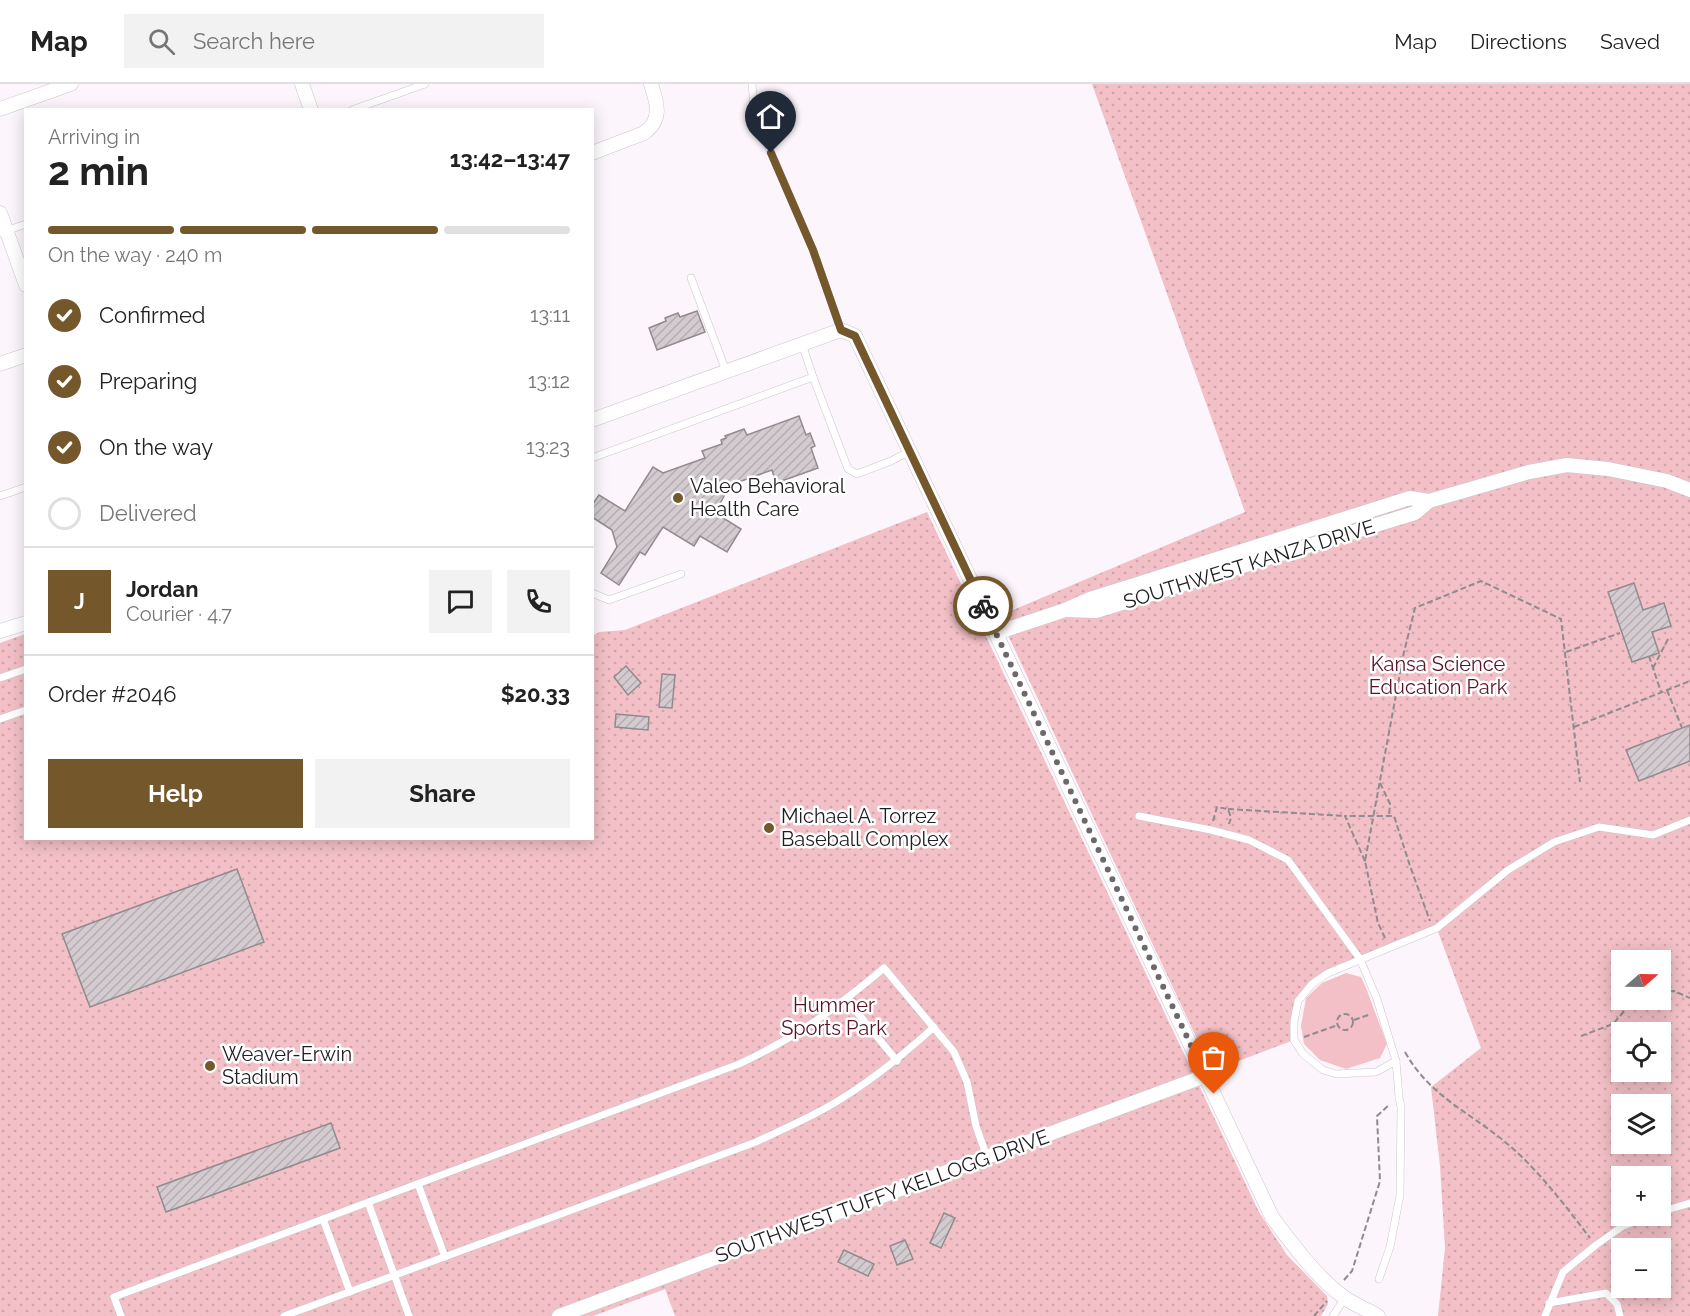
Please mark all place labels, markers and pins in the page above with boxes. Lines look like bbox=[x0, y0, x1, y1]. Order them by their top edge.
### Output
pin bbox=[745, 91, 796, 153]
place label: Valeo Behavioral Health Care bbox=[690, 474, 846, 521]
marker: Valeo Behavioral Health Care bbox=[671, 491, 685, 505]
place label: Michael A. Torrez Baseball Complex bbox=[781, 804, 948, 851]
marker: Michael A. Torrez Baseball Complex bbox=[762, 821, 776, 835]
pin bbox=[1188, 1032, 1239, 1094]
place label: Weaver-Erwin Stadium bbox=[222, 1042, 352, 1089]
marker: Weaver-Erwin Stadium bbox=[203, 1059, 217, 1073]

